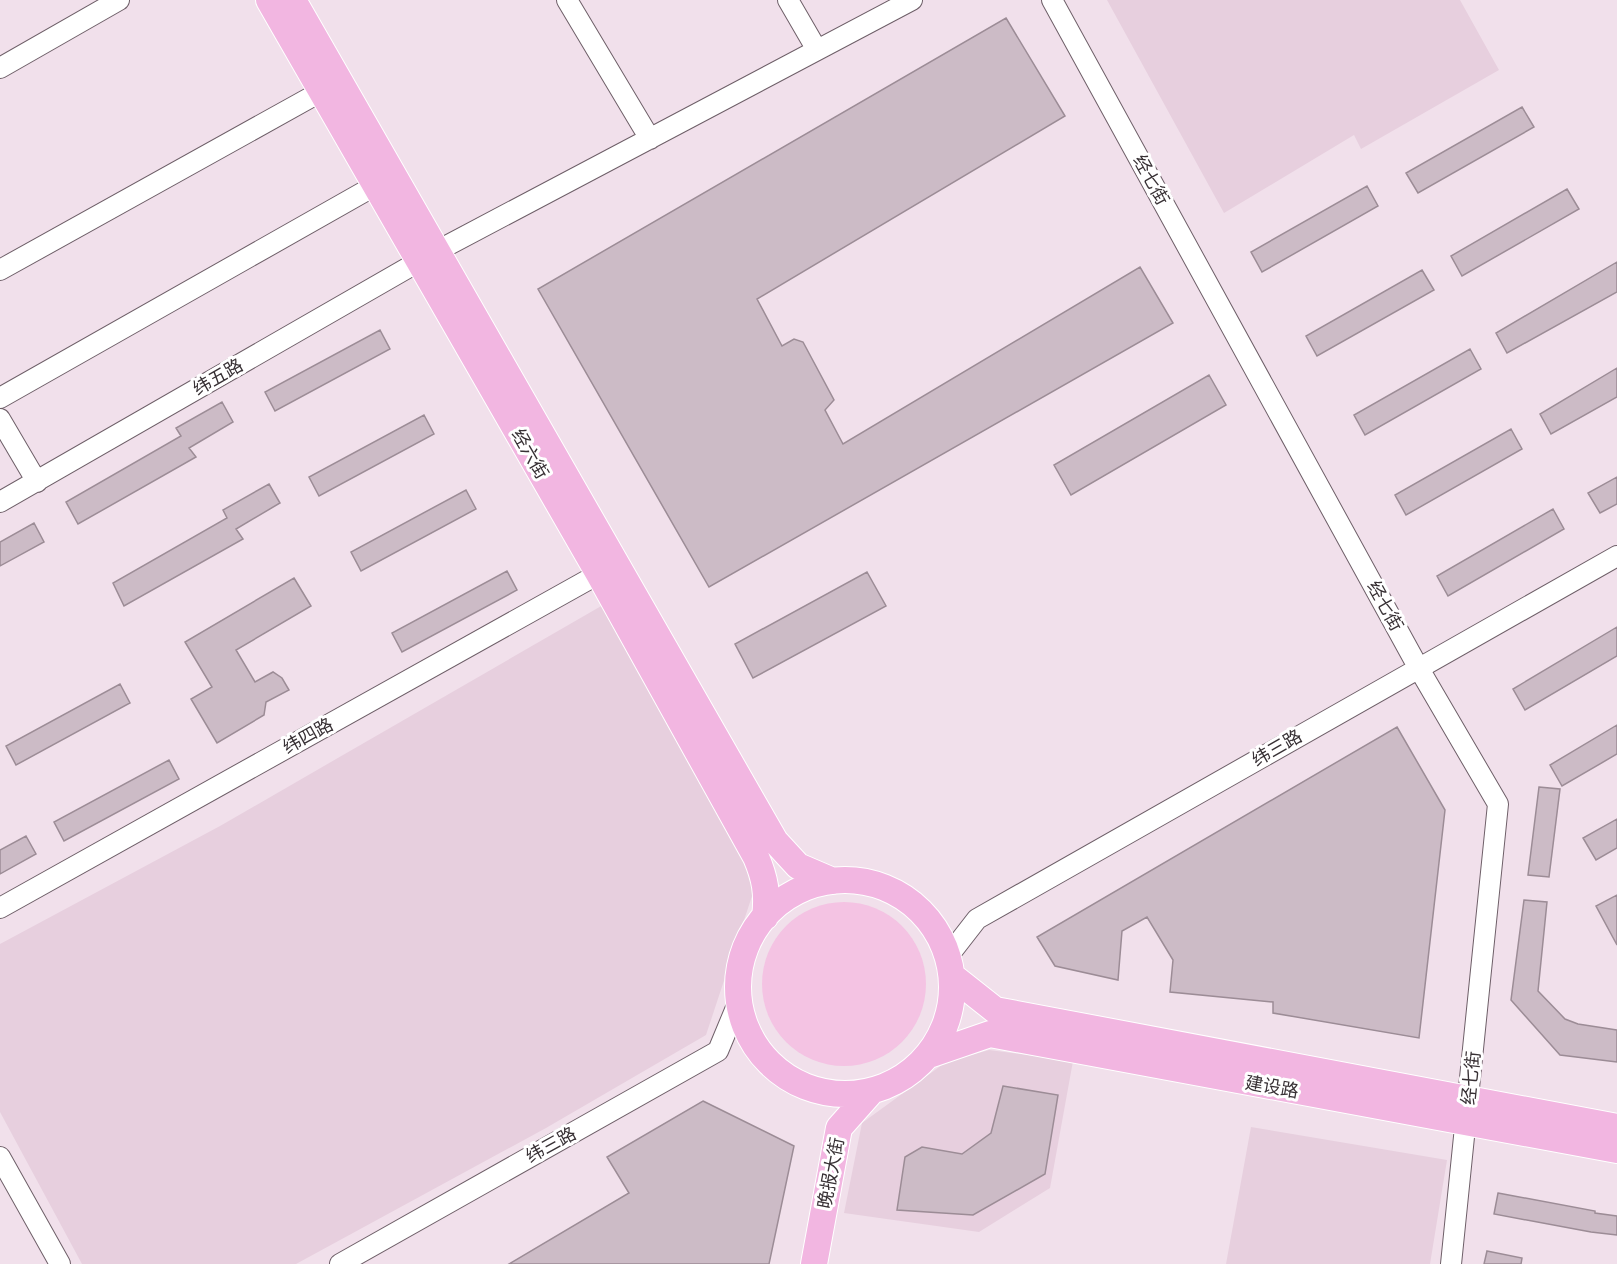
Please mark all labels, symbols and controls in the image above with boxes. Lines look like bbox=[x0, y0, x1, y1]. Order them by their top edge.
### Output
street label: 经七街 bbox=[1128, 151, 1174, 209]
street label: 纬五路 bbox=[189, 354, 247, 400]
street label: 经六街 bbox=[507, 425, 553, 483]
street label: 经七街 bbox=[1362, 577, 1408, 635]
street label: 纬四路 bbox=[279, 713, 337, 759]
street label: 纬三路 bbox=[1248, 725, 1306, 771]
street label: 经七街 bbox=[1457, 1050, 1485, 1106]
street label: 建设路 bbox=[1244, 1071, 1300, 1103]
street label: 纬三路 bbox=[522, 1122, 580, 1168]
street label: 晚报大街 bbox=[813, 1136, 849, 1210]

